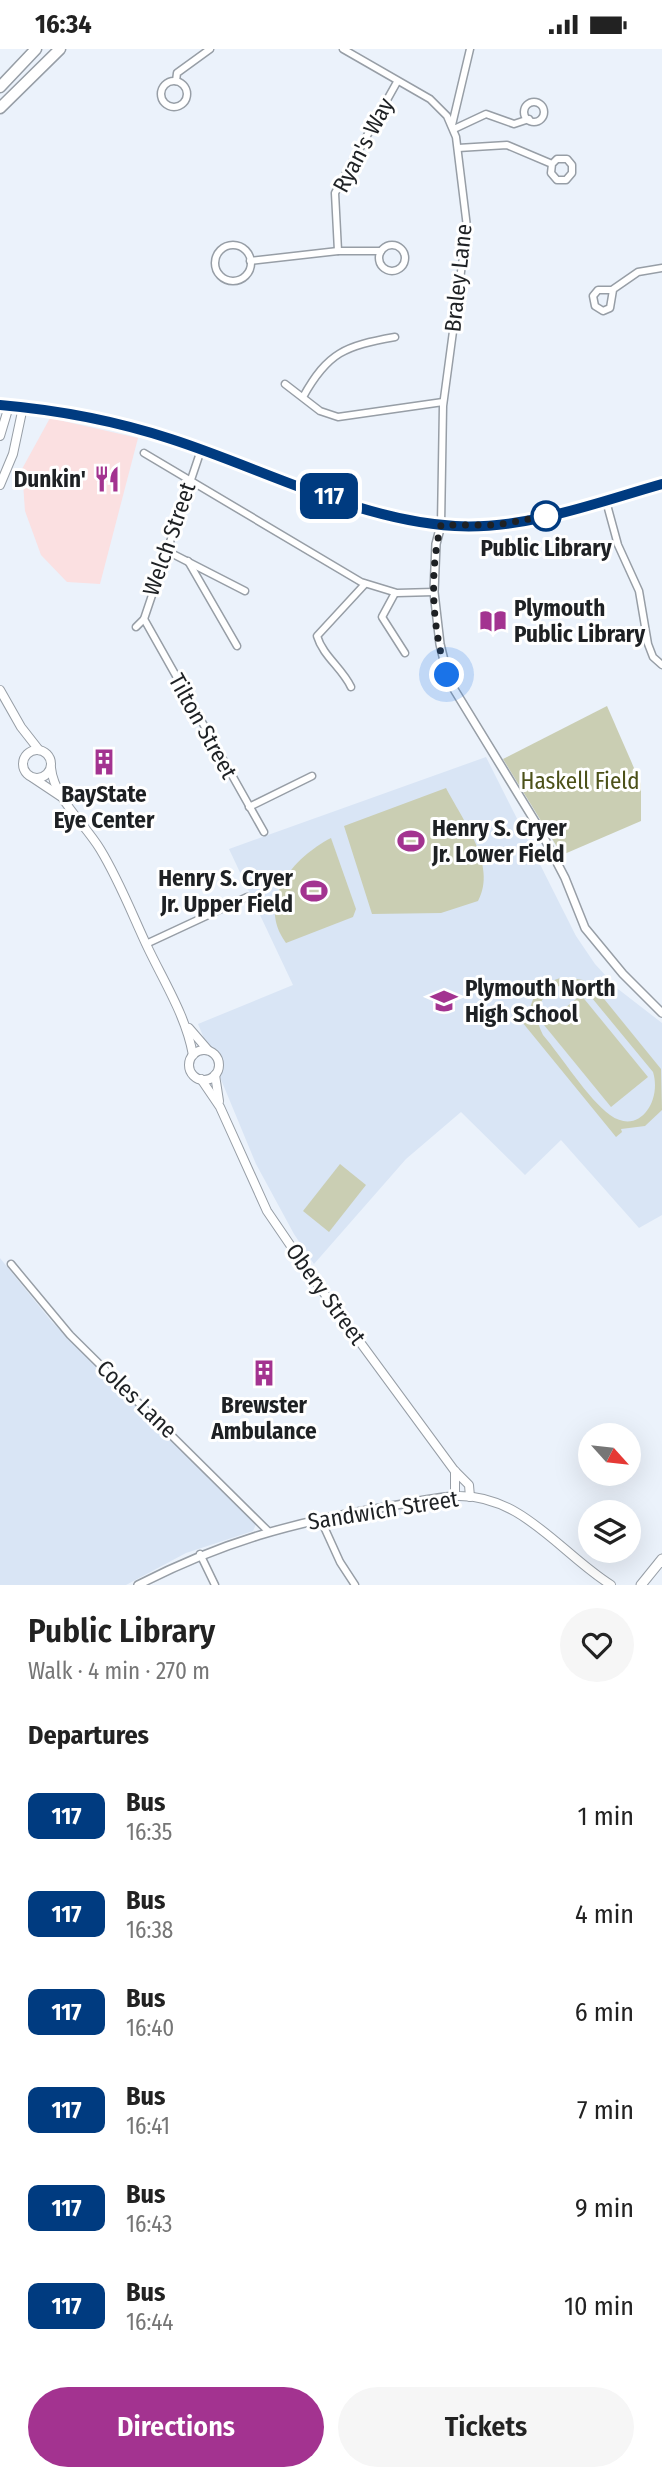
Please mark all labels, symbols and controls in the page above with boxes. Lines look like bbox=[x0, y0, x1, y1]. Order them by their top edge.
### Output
text: 16:34 bbox=[35, 9, 92, 40]
street label: Ryan's Way bbox=[326, 92, 400, 197]
street label: Braley Lane bbox=[438, 223, 478, 333]
restaurant icon: Dunkin' bbox=[92, 464, 122, 494]
place label: Dunkin' bbox=[14, 465, 86, 493]
line badge: 117 bbox=[289, 473, 369, 519]
street label: Welch Street bbox=[137, 478, 202, 599]
text: 117 bbox=[314, 482, 344, 510]
marker: Public Library bbox=[531, 501, 561, 531]
place label: Public Library bbox=[480, 534, 613, 562]
place label: Plymouth Public Library bbox=[514, 594, 646, 648]
library icon: Plymouth Public Library bbox=[478, 606, 508, 636]
your location bbox=[429, 657, 464, 692]
street label: Tilton Street bbox=[163, 669, 244, 784]
building icon: BayState Eye Center bbox=[89, 747, 119, 777]
park label: Haskell Field bbox=[520, 767, 640, 795]
place label: BayState Eye Center bbox=[54, 780, 155, 834]
place label: Henry S. Cryer Jr. Lower Field bbox=[431, 814, 567, 868]
sports icon: Henry S. Cryer Jr. Lower Field bbox=[396, 826, 426, 856]
place label: Henry S. Cryer Jr. Upper Field bbox=[158, 864, 294, 918]
sports icon: Henry S. Cryer Jr. Upper Field bbox=[299, 876, 329, 906]
place label: Plymouth North High School bbox=[465, 974, 616, 1028]
school or university icon: Plymouth North High School bbox=[429, 986, 459, 1016]
street label: Obery Street bbox=[280, 1238, 372, 1350]
street label: Coles Lane bbox=[91, 1354, 183, 1444]
building icon: Brewster Ambulance bbox=[249, 1358, 279, 1388]
place label: Brewster Ambulance bbox=[210, 1391, 317, 1445]
north arrow bbox=[578, 1423, 640, 1486]
map controls bbox=[578, 1423, 641, 1563]
street label: Sandwich Street bbox=[306, 1484, 461, 1536]
button: layers bbox=[578, 1500, 641, 1563]
button: heart bbox=[560, 1608, 634, 1682]
text: Public Library bbox=[28, 1611, 215, 1651]
text: Walk · 4 min · 270 m bbox=[28, 1657, 210, 1685]
text: Departures bbox=[28, 1720, 149, 1751]
text: Bus bbox=[126, 1787, 165, 1818]
text: 1 min bbox=[578, 1801, 634, 1832]
text: 117 bbox=[51, 1802, 82, 1830]
text: 16:35 bbox=[126, 1818, 172, 1846]
text: Bus bbox=[126, 1885, 165, 1916]
text: 4 min bbox=[575, 1899, 634, 1930]
text: 117 bbox=[51, 1900, 82, 1928]
text: 16:38 bbox=[126, 1916, 173, 1944]
text: Bus bbox=[126, 1983, 165, 2014]
text: 6 min bbox=[575, 1997, 634, 2028]
text: 117 bbox=[51, 1998, 82, 2026]
text: 16:40 bbox=[126, 2014, 174, 2042]
text: Bus bbox=[126, 2081, 165, 2112]
text: 7 min bbox=[577, 2095, 634, 2126]
text: 117 bbox=[51, 2096, 82, 2124]
text: 16:41 bbox=[126, 2112, 170, 2140]
text: Bus bbox=[126, 2179, 165, 2210]
text: 9 min bbox=[575, 2193, 634, 2224]
text: 117 bbox=[51, 2194, 82, 2222]
text: 16:43 bbox=[126, 2210, 172, 2238]
text: Bus bbox=[126, 2277, 165, 2308]
text: 10 min bbox=[564, 2291, 634, 2322]
text: 117 bbox=[51, 2292, 82, 2320]
text: 16:44 bbox=[126, 2308, 173, 2336]
button: Directions bbox=[28, 2387, 324, 2467]
button: Tickets bbox=[338, 2387, 634, 2467]

